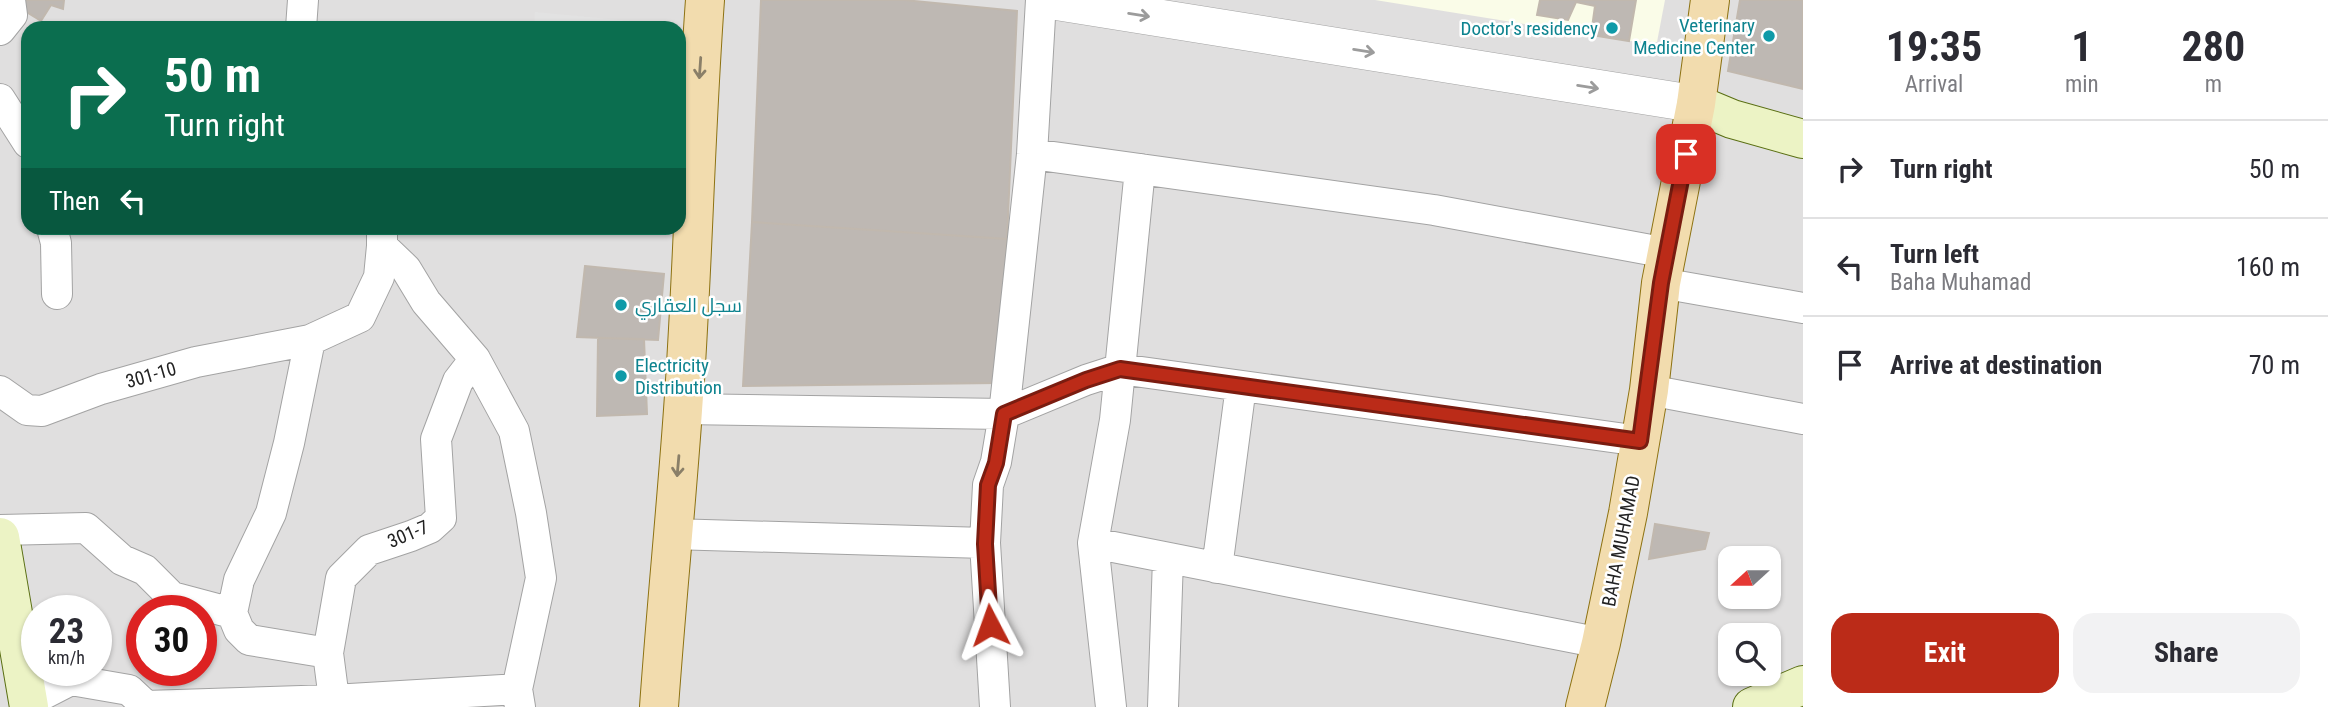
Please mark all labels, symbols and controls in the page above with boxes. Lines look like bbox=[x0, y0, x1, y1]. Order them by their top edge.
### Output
one-way arrow bbox=[1127, 9, 1150, 22]
place label: Veterinary Medicine Center bbox=[1633, 14, 1755, 59]
place label: Doctor's residency bbox=[1461, 17, 1598, 40]
marker: Doctor's residency bbox=[1604, 20, 1620, 36]
text: 19:35 bbox=[1886, 22, 1982, 71]
text: 1 bbox=[2071, 22, 2092, 71]
text: 280 bbox=[2181, 22, 2245, 71]
marker: Veterinary Medicine Center bbox=[1761, 28, 1777, 44]
one-way arrow bbox=[1352, 45, 1375, 58]
text: 50 m bbox=[164, 47, 261, 104]
icon: right bbox=[49, 49, 140, 140]
one-way arrow bbox=[693, 56, 706, 79]
text: Arrival bbox=[1905, 71, 1963, 98]
text: min bbox=[2065, 71, 2099, 98]
text: m bbox=[2205, 71, 2222, 98]
one-way arrow bbox=[1576, 81, 1599, 94]
text: Turn right bbox=[164, 106, 285, 144]
pin bbox=[1656, 124, 1716, 184]
icon: arrive bbox=[1667, 135, 1705, 173]
icon: right bbox=[1831, 150, 1869, 188]
text: Turn right bbox=[1890, 154, 1992, 184]
text: 50 m bbox=[2249, 154, 2300, 184]
icon: left bbox=[114, 182, 152, 220]
text: Then bbox=[49, 186, 100, 216]
text: Turn left bbox=[1890, 239, 1979, 269]
icon: left bbox=[1831, 248, 1869, 286]
text: 160 m bbox=[2236, 252, 2300, 282]
text: Baha Muhamad bbox=[1890, 269, 2031, 296]
place label: سجل العقاري bbox=[635, 294, 742, 320]
marker: سجل العقاري bbox=[613, 297, 629, 313]
icon: arrive bbox=[1831, 346, 1869, 384]
text: Arrive at destination bbox=[1890, 350, 2102, 380]
text: 70 m bbox=[2249, 350, 2300, 380]
place label: Electricity Distribution bbox=[635, 354, 722, 399]
street label: 301-10 bbox=[123, 357, 179, 393]
marker: Electricity Distribution bbox=[613, 368, 629, 384]
one-way arrow bbox=[671, 455, 684, 477]
street label: BAHA MUHAMAD bbox=[1597, 474, 1645, 608]
street label: 301-7 bbox=[384, 515, 432, 553]
north arrow bbox=[1718, 546, 1782, 609]
map controls bbox=[1718, 546, 1781, 686]
position arrow bbox=[953, 588, 1027, 662]
speed limit sign: 30 bbox=[126, 595, 217, 686]
text: 23 bbox=[49, 611, 84, 652]
button: Exit bbox=[1831, 613, 2059, 693]
button: Share bbox=[2073, 613, 2300, 693]
button: search bbox=[1718, 623, 1781, 686]
text: km/h bbox=[48, 647, 85, 668]

